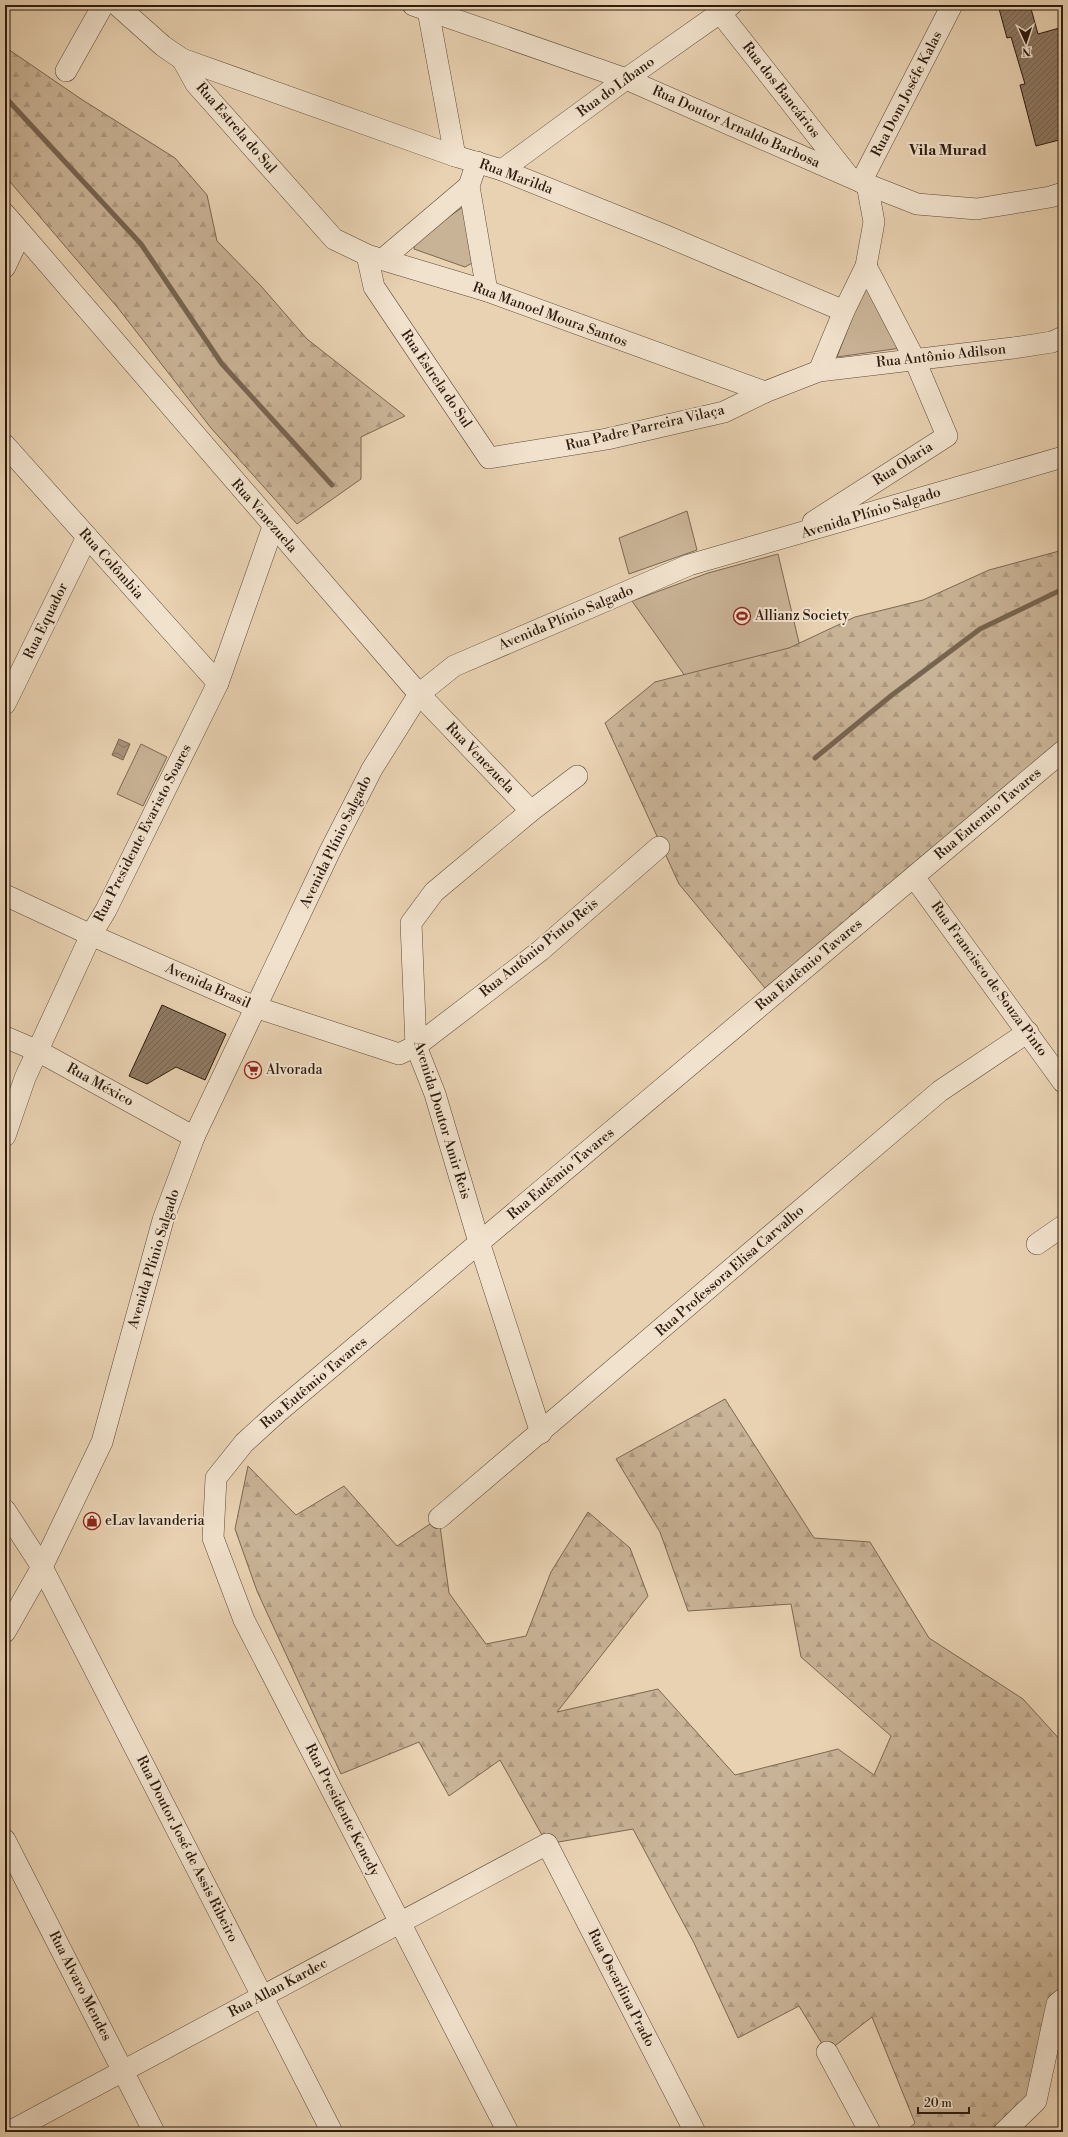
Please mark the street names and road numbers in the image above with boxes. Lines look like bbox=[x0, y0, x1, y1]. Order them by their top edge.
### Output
street label: Rua Dom Joséfe Kalas bbox=[868, 28, 946, 160]
street label: Rua dos Bancários bbox=[738, 38, 824, 142]
street label: Rua do Líbano bbox=[574, 53, 658, 121]
street label: Rua Estrela do Sul bbox=[192, 79, 280, 177]
street label: Rua Doutor Arnaldo Barbosa bbox=[649, 82, 824, 173]
street label: Rua Marilda bbox=[477, 155, 556, 199]
street label: Rua Manoel Moura Santos bbox=[470, 279, 630, 351]
street label: Rua Estrela do Sul bbox=[397, 327, 475, 431]
street label: Rua Antônio Adilson bbox=[875, 340, 1007, 372]
street label: Rua Padre Parreira Vilaça bbox=[564, 401, 727, 455]
street label: Rua Olaria bbox=[870, 437, 937, 490]
street label: Rua Venezuela bbox=[227, 475, 302, 557]
street label: Avenida Plínio Salgado bbox=[798, 483, 943, 543]
street label: Rua Colômbia bbox=[75, 525, 148, 604]
street label: Rua Equador bbox=[20, 580, 72, 662]
street label: Avenida Plínio Salgado bbox=[495, 581, 636, 655]
street label: Rua Venezuela bbox=[442, 719, 519, 798]
street label: Rua Presidente Evaristo Soares bbox=[90, 741, 196, 925]
street label: Rua Eutemio Tavares bbox=[931, 764, 1045, 864]
street label: Avenida Plínio Salgado bbox=[296, 773, 376, 912]
street label: Rua Antônio Pinto Reis bbox=[476, 895, 602, 1001]
street label: Rua Francisco de Souza Pinto bbox=[927, 898, 1051, 1060]
street label: Rua Eutêmio Tavares bbox=[752, 915, 866, 1015]
street label: Avenida Brasil bbox=[162, 959, 253, 1013]
street label: Avenida Doutor Amir Reis bbox=[409, 1038, 475, 1201]
street label: Rua México bbox=[63, 1059, 137, 1111]
street label: Rua Eutêmio Tavares bbox=[504, 1124, 618, 1224]
street label: Avenida Plínio Salgado bbox=[124, 1187, 184, 1332]
street label: Rua Professora Elisa Carvalho bbox=[652, 1202, 808, 1340]
street label: Rua Eutêmio Tavares bbox=[257, 1333, 371, 1433]
street label: Rua Presidente Kenedy bbox=[301, 1741, 383, 1880]
street label: Rua Doutor José de Assis Ribeiro bbox=[132, 1753, 242, 1945]
street label: Rua Oscarlina Prado bbox=[583, 1926, 659, 2050]
street label: Rua Alvaro Mendes bbox=[45, 1928, 115, 2044]
street label: Rua Allan Kardec bbox=[225, 1954, 331, 2022]

